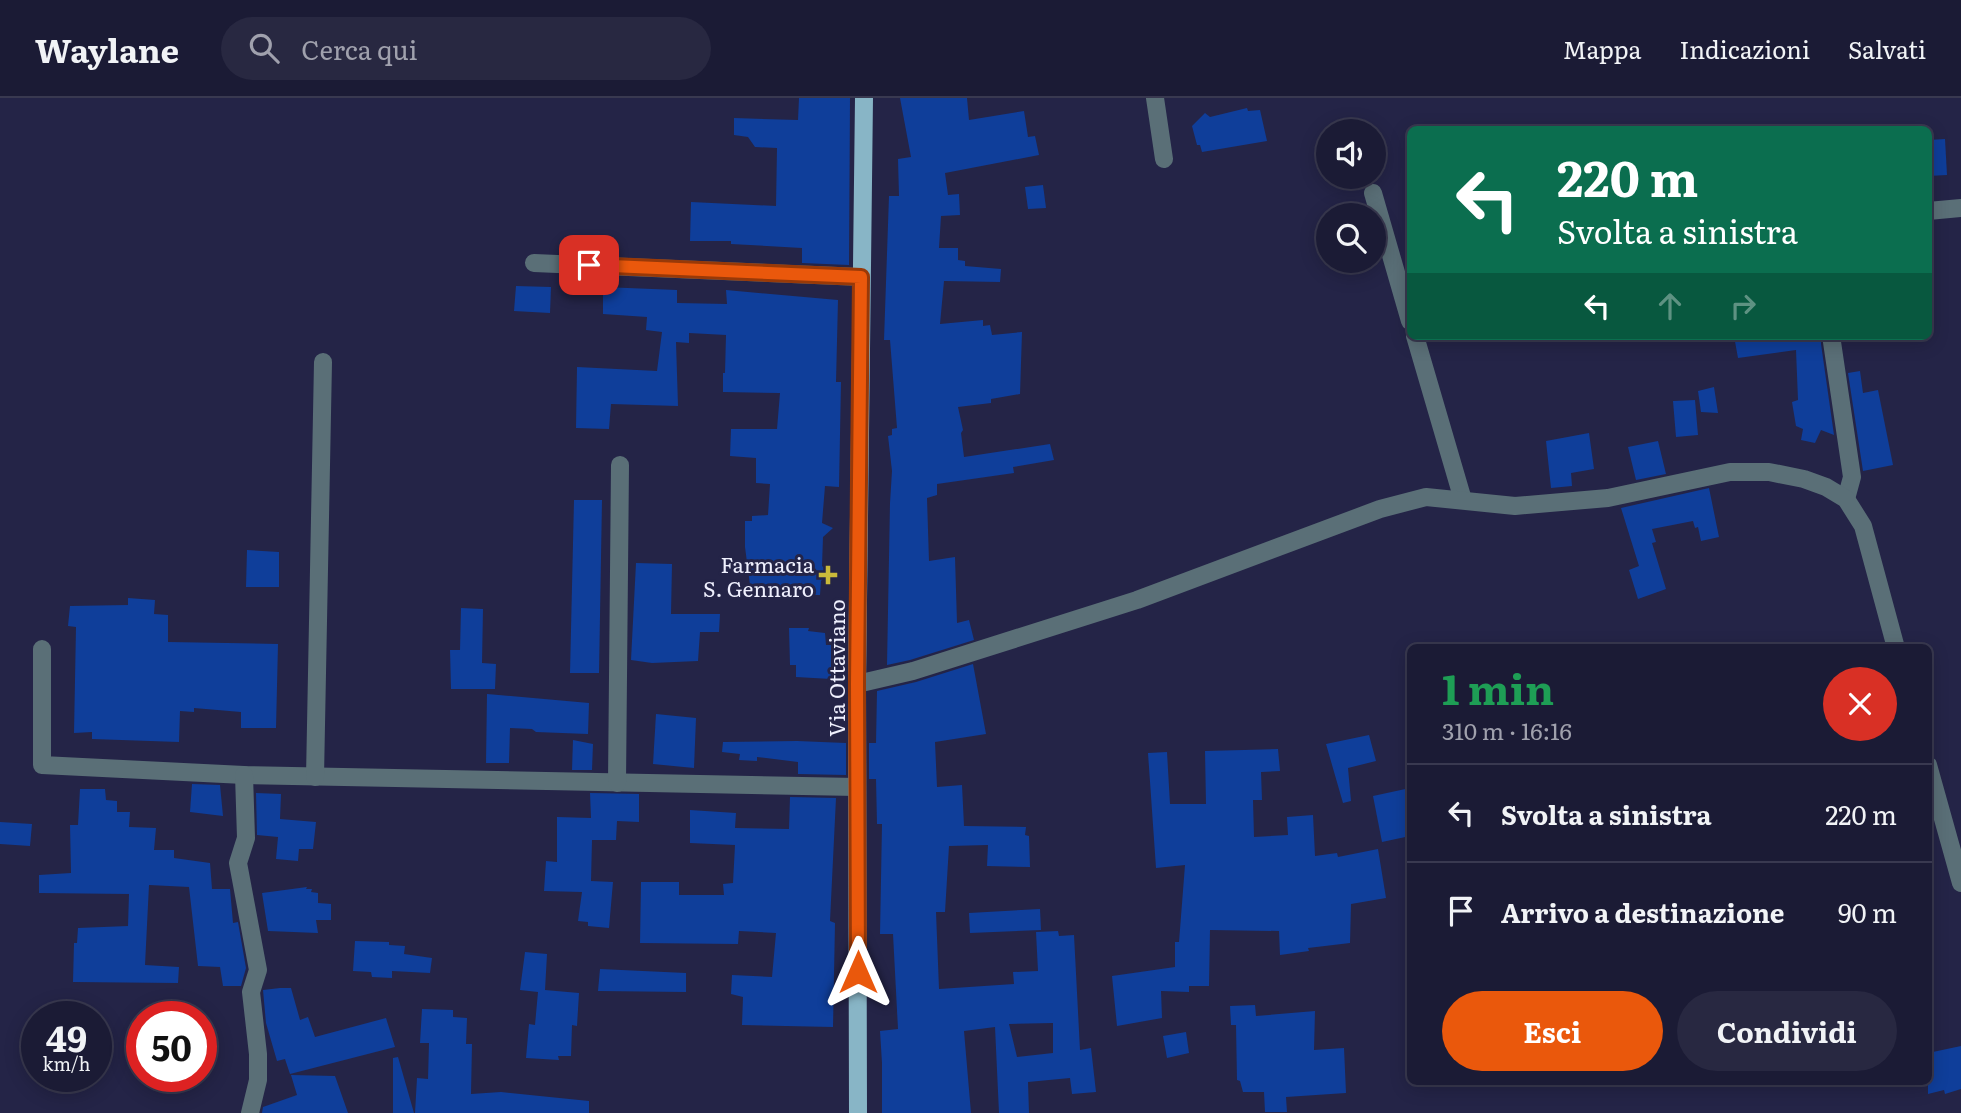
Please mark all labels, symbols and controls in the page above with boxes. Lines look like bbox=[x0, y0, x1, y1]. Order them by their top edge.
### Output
search box bbox=[221, 17, 711, 80]
text: Waylane bbox=[35, 24, 179, 73]
icon: search bbox=[245, 29, 283, 67]
text: Cerca qui bbox=[301, 29, 417, 68]
text: Mappa bbox=[1563, 31, 1641, 66]
text: Indicazioni bbox=[1679, 31, 1810, 66]
text: Salvati bbox=[1848, 31, 1926, 66]
map controls bbox=[1316, 119, 1386, 273]
button: sound bbox=[1316, 119, 1386, 189]
text: 220 m bbox=[1557, 139, 1698, 212]
icon: left bbox=[1442, 154, 1533, 245]
button: search bbox=[1316, 203, 1386, 273]
text: Svolta a sinistra bbox=[1557, 206, 1798, 254]
pin bbox=[559, 235, 619, 295]
icon: arrive bbox=[570, 246, 608, 284]
icon: left bbox=[1578, 287, 1616, 325]
icon: ahead bbox=[1651, 287, 1689, 325]
icon: right bbox=[1724, 287, 1762, 325]
place label: Farmacia S. Gennaro bbox=[703, 548, 815, 603]
marker: Farmacia S. Gennaro bbox=[820, 567, 836, 583]
street label: Via Ottaviano bbox=[820, 599, 851, 737]
text: 1 min bbox=[1442, 656, 1554, 718]
button: close bbox=[1823, 667, 1897, 741]
text: 310 m · 16:16 bbox=[1442, 713, 1572, 747]
icon: left bbox=[1442, 794, 1480, 832]
text: Svolta a sinistra bbox=[1501, 794, 1712, 833]
text: 220 m bbox=[1825, 794, 1897, 833]
icon: arrive bbox=[1442, 892, 1480, 930]
text: Arrivo a destinazione bbox=[1501, 892, 1785, 931]
text: 90 m bbox=[1838, 892, 1897, 931]
position arrow bbox=[821, 935, 895, 1009]
button: Esci bbox=[1442, 991, 1663, 1071]
button: Condividi bbox=[1677, 991, 1897, 1071]
speed limit sign: 50 bbox=[126, 1001, 217, 1092]
text: 49 bbox=[46, 1011, 87, 1063]
text: km/h bbox=[43, 1050, 90, 1077]

